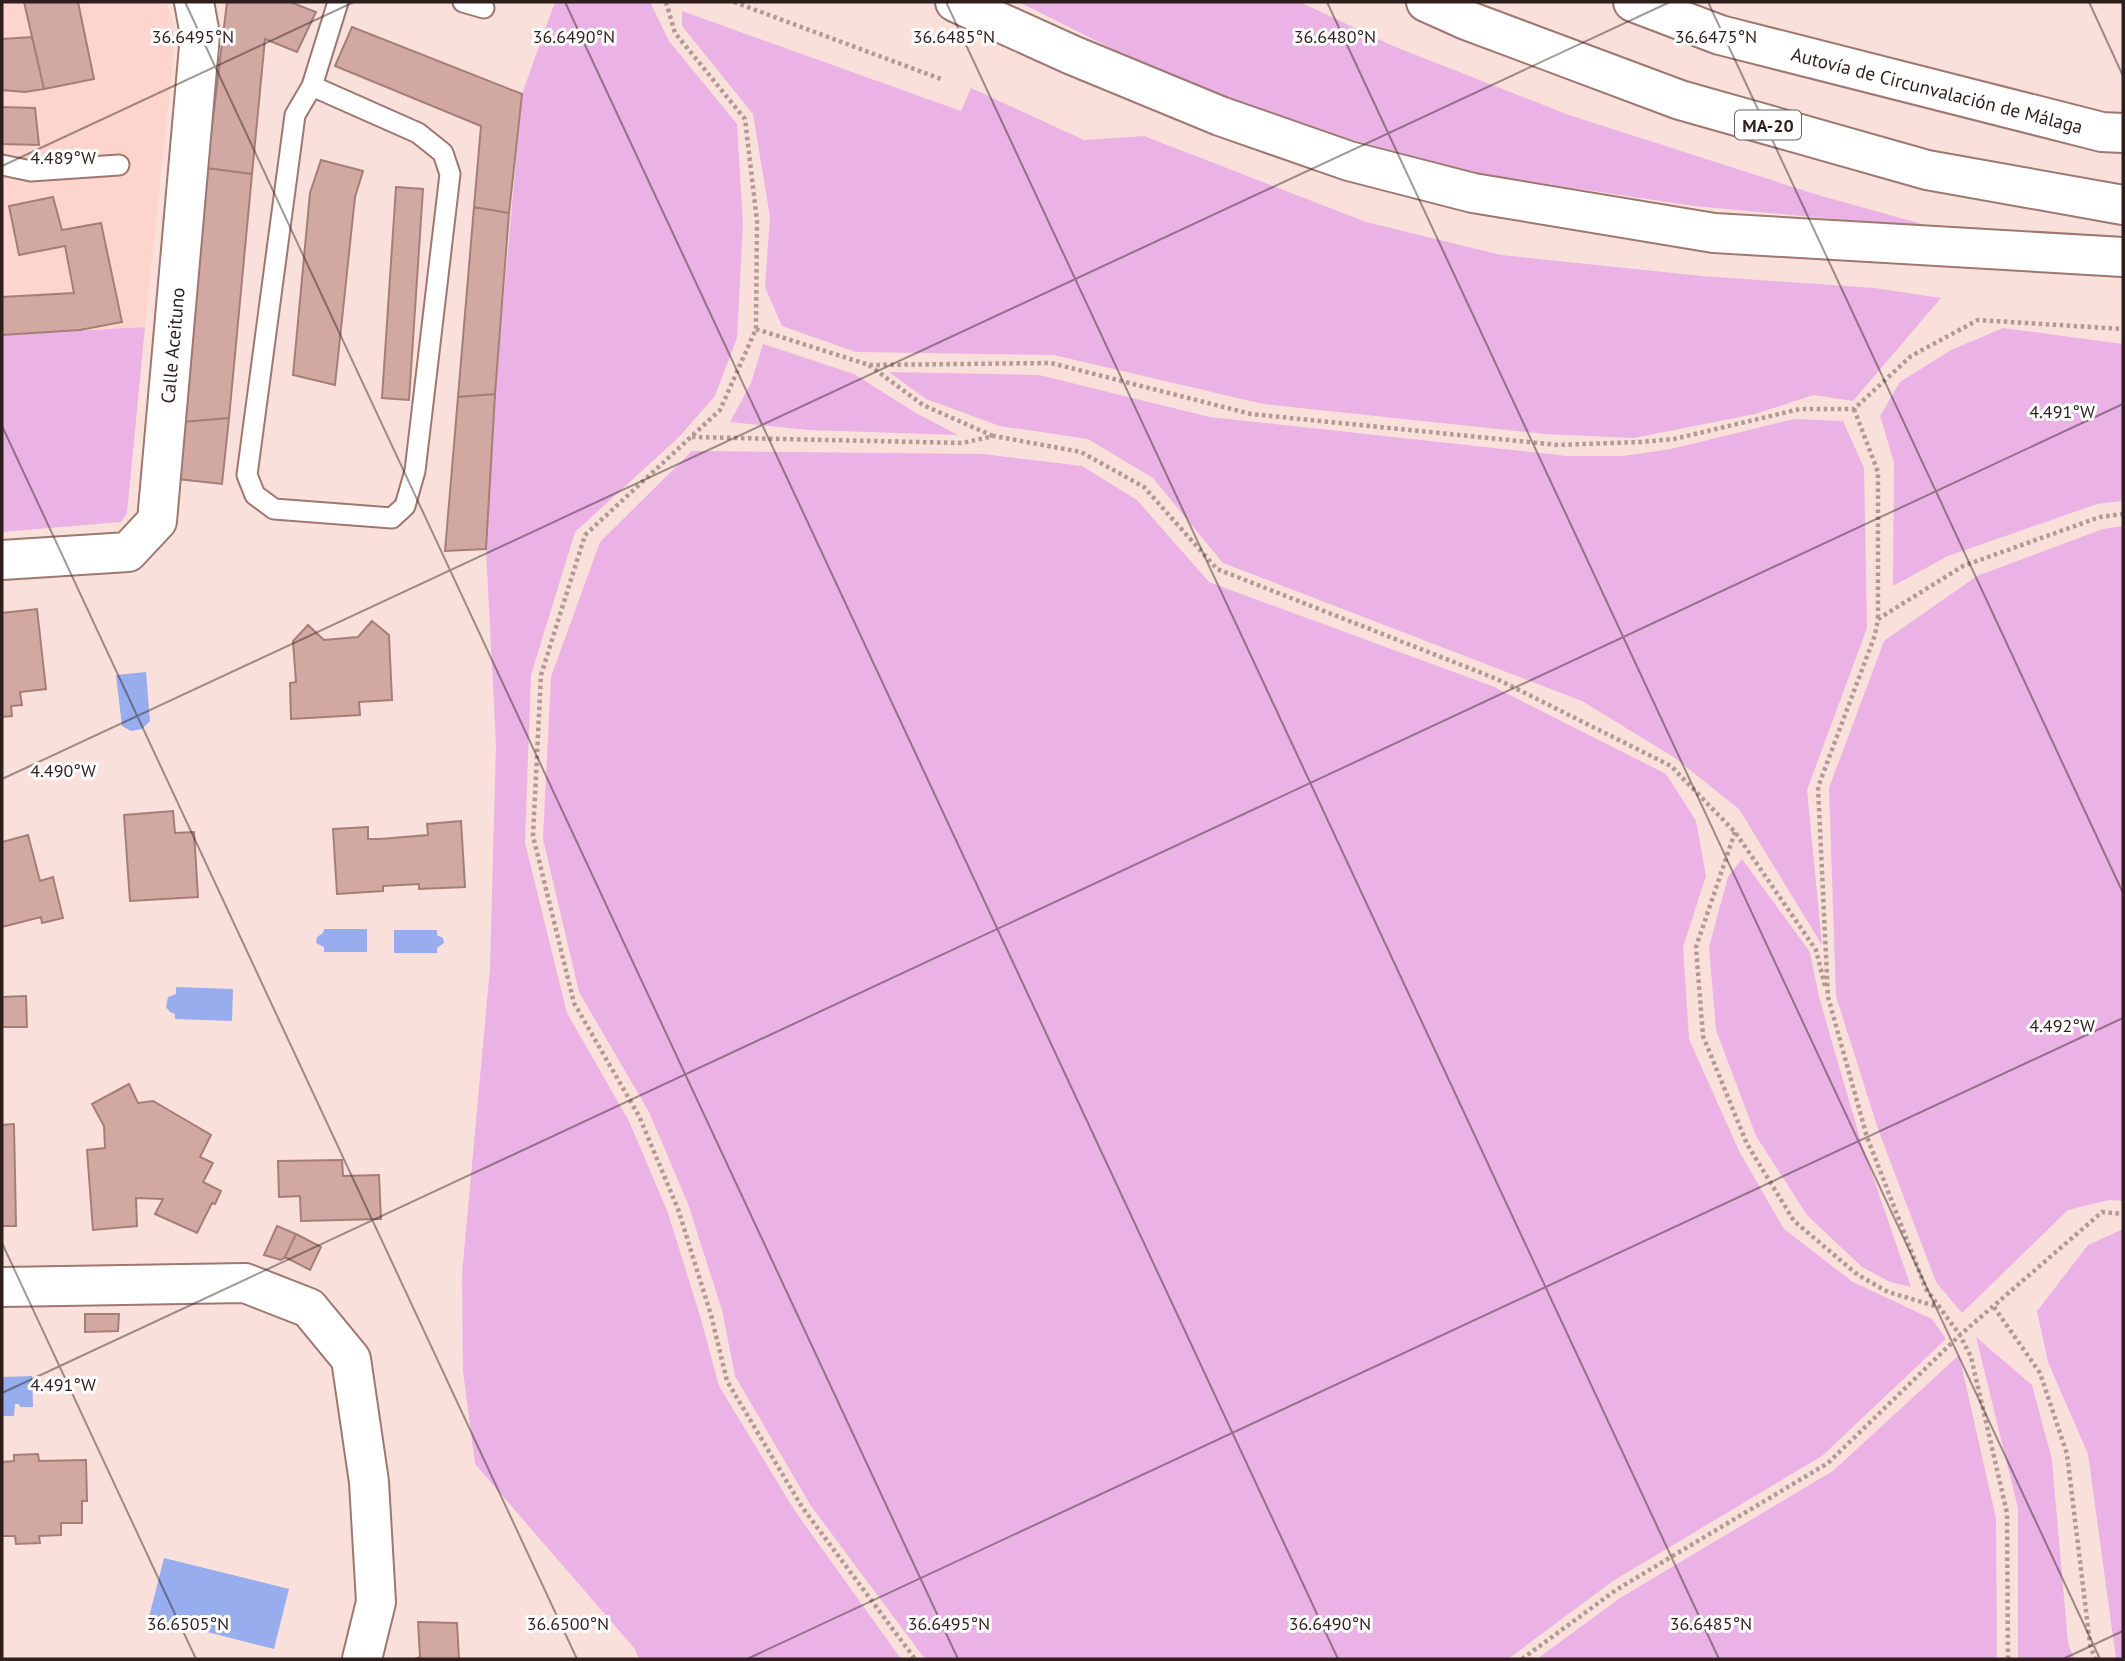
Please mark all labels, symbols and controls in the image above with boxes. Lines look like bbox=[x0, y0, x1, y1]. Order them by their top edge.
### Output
text: 36.6495°N bbox=[152, 25, 234, 48]
text: 36.6490°N bbox=[533, 25, 615, 48]
text: 36.6485°N bbox=[913, 25, 995, 48]
text: 36.6480°N bbox=[1294, 25, 1376, 48]
text: 36.6475°N bbox=[1675, 25, 1757, 48]
street label: Autovía de Circunvalación de Málaga bbox=[1789, 42, 2085, 139]
road number: MA-20 bbox=[1735, 110, 1801, 140]
text: 4.489°W bbox=[30, 146, 96, 169]
street label: Calle Aceituno bbox=[155, 286, 190, 404]
text: 4.491°W bbox=[2029, 400, 2095, 423]
text: 4.490°W bbox=[30, 759, 96, 782]
text: 4.492°W bbox=[2029, 1014, 2095, 1037]
text: 4.491°W bbox=[30, 1373, 96, 1396]
text: 36.6505°N bbox=[147, 1612, 229, 1635]
text: 36.6500°N bbox=[527, 1612, 609, 1635]
text: 36.6495°N bbox=[908, 1612, 990, 1635]
text: 36.6490°N bbox=[1289, 1612, 1371, 1635]
text: 36.6485°N bbox=[1670, 1612, 1752, 1635]

